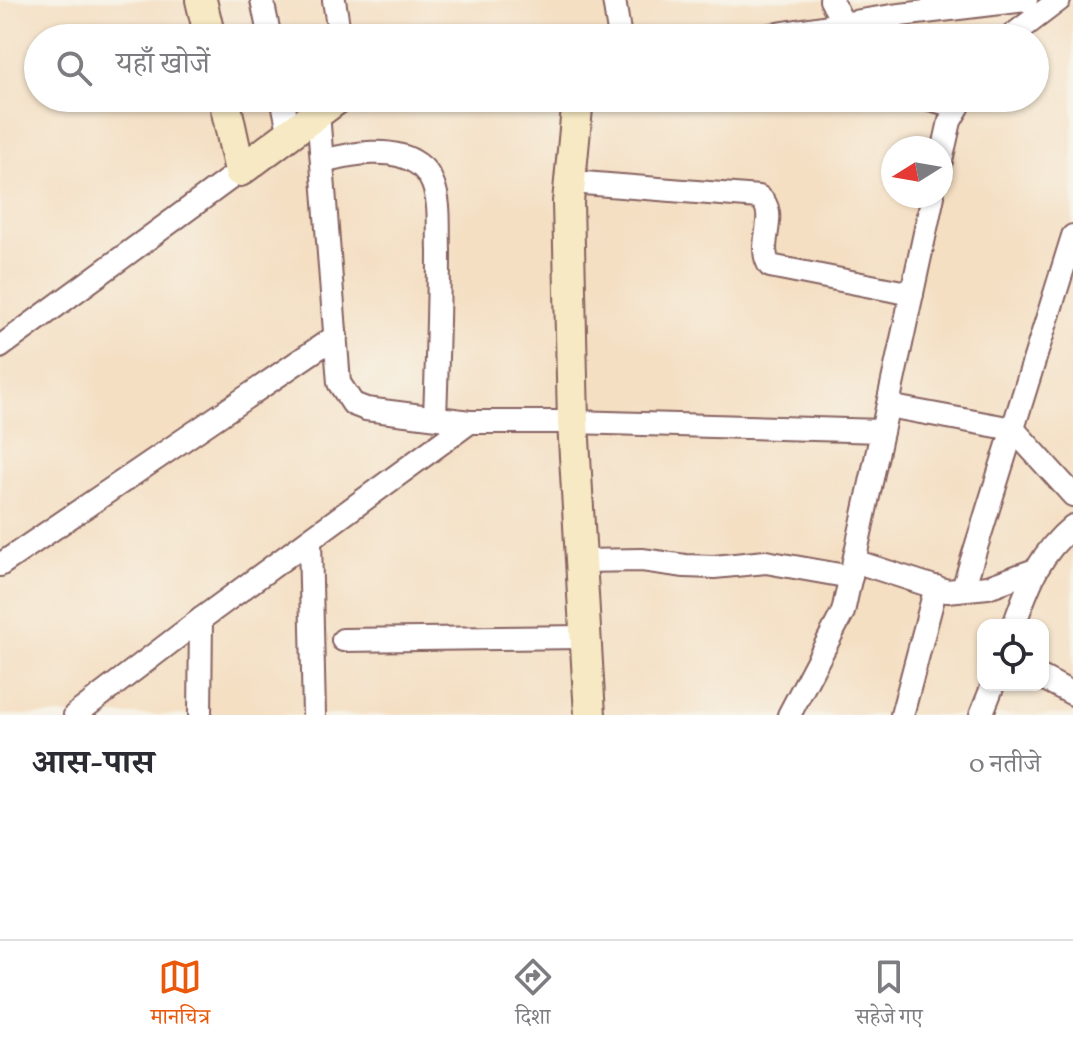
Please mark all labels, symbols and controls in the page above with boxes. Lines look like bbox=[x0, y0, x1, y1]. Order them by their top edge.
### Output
search box bbox=[24, 24, 1049, 112]
text: यहाँ खोजें bbox=[116, 44, 210, 86]
icon: search bbox=[52, 46, 96, 90]
north arrow bbox=[881, 136, 953, 208]
map controls bbox=[977, 619, 1049, 691]
button: locate bbox=[977, 619, 1049, 691]
text: आस-पास bbox=[32, 741, 154, 788]
text: 0 नतीजे bbox=[969, 747, 1041, 783]
tab: मानचित्र bbox=[150, 955, 210, 1038]
tab: दिशा bbox=[511, 955, 555, 1038]
tab: सहेजे गए bbox=[856, 955, 923, 1038]

